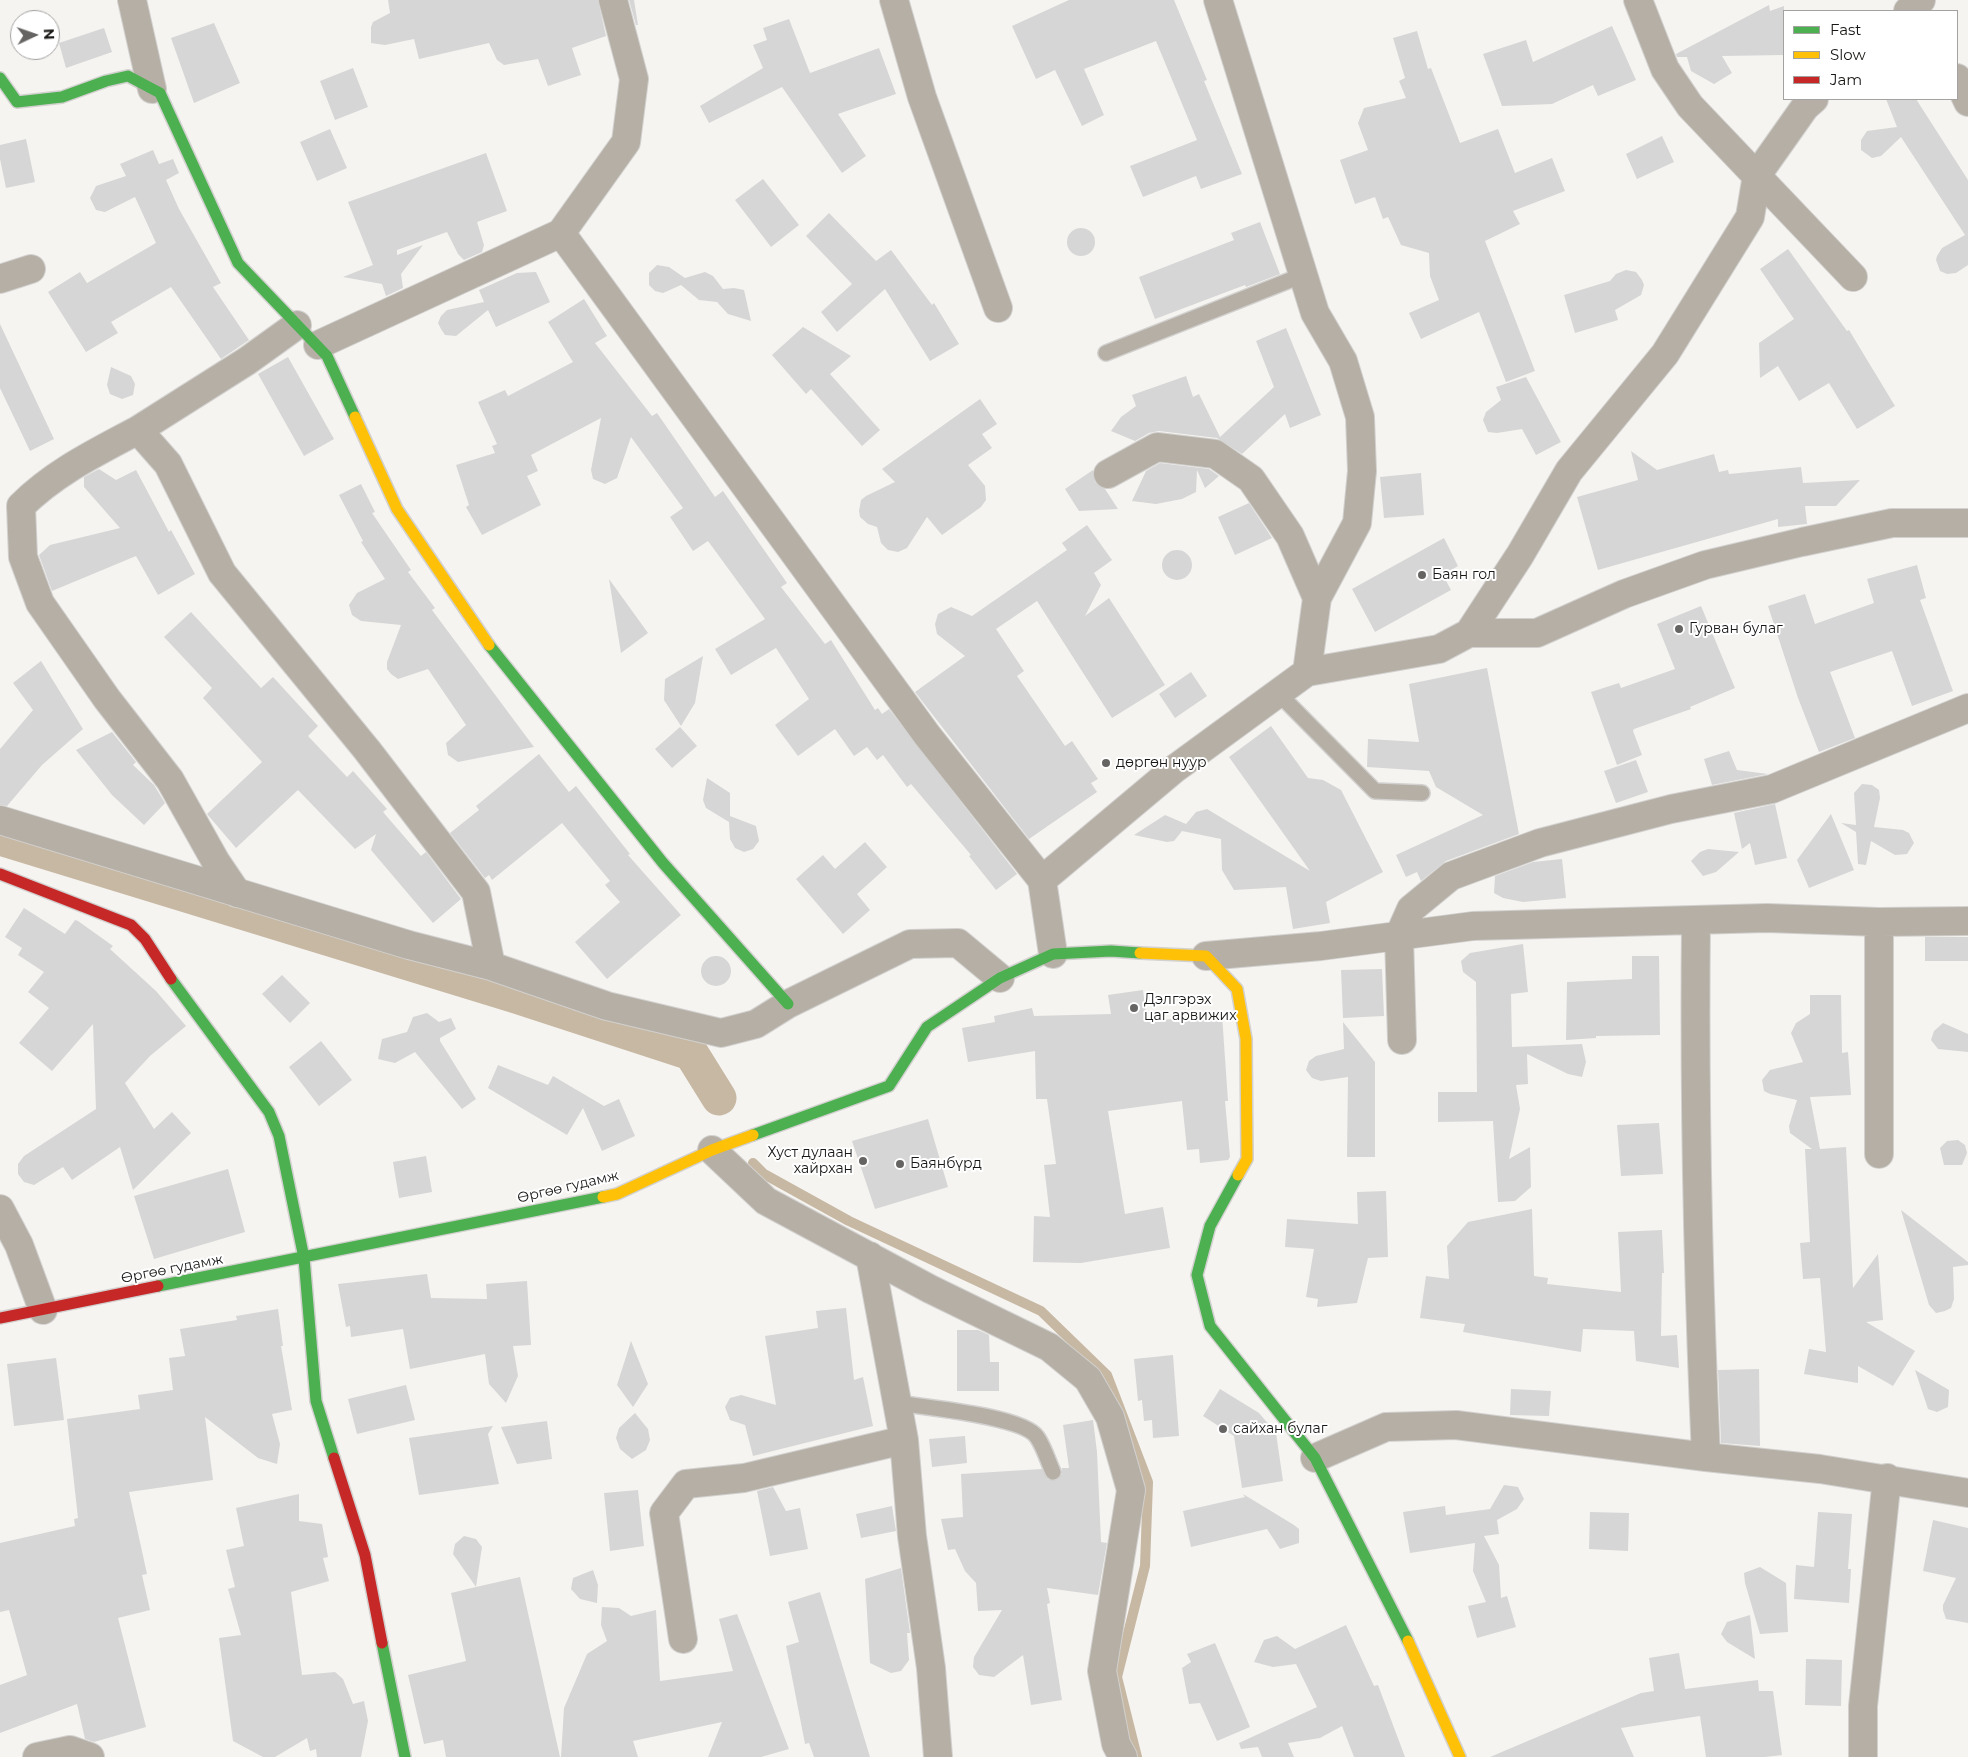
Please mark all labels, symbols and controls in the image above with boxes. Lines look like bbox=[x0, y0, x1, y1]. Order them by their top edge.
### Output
north arrow bbox=[10, 10, 60, 60]
legend bbox=[1783, 10, 1958, 100]
text: Fast bbox=[1830, 20, 1861, 39]
text: N bbox=[40, 28, 58, 40]
text: Slow bbox=[1830, 45, 1866, 64]
text: Jam bbox=[1830, 70, 1862, 89]
place label: Баян гол bbox=[1432, 567, 1496, 583]
marker: Баян гол bbox=[1416, 569, 1428, 581]
place label: Гурван булаг bbox=[1689, 621, 1783, 637]
marker: Гурван булаг bbox=[1673, 623, 1685, 635]
place label: дөргөн нуур bbox=[1116, 755, 1207, 771]
marker: дөргөн нуур bbox=[1100, 757, 1112, 769]
place label: Дэлгэрэх цаг арвижих bbox=[1144, 992, 1237, 1024]
marker: Дэлгэрэх цаг арвижих bbox=[1128, 1002, 1140, 1014]
place label: Хуст дулаан хайрхан bbox=[767, 1145, 853, 1178]
marker: Хуст дулаан хайрхан bbox=[857, 1155, 869, 1167]
place label: Баянбүрд bbox=[910, 1156, 982, 1172]
marker: Баянбүрд bbox=[894, 1158, 906, 1170]
street label: Өргөө гудамж bbox=[516, 1167, 620, 1207]
street label: Өргөө гудамж bbox=[120, 1251, 224, 1287]
place label: сайхан булаг bbox=[1233, 1421, 1327, 1437]
marker: сайхан булаг bbox=[1217, 1423, 1229, 1435]

